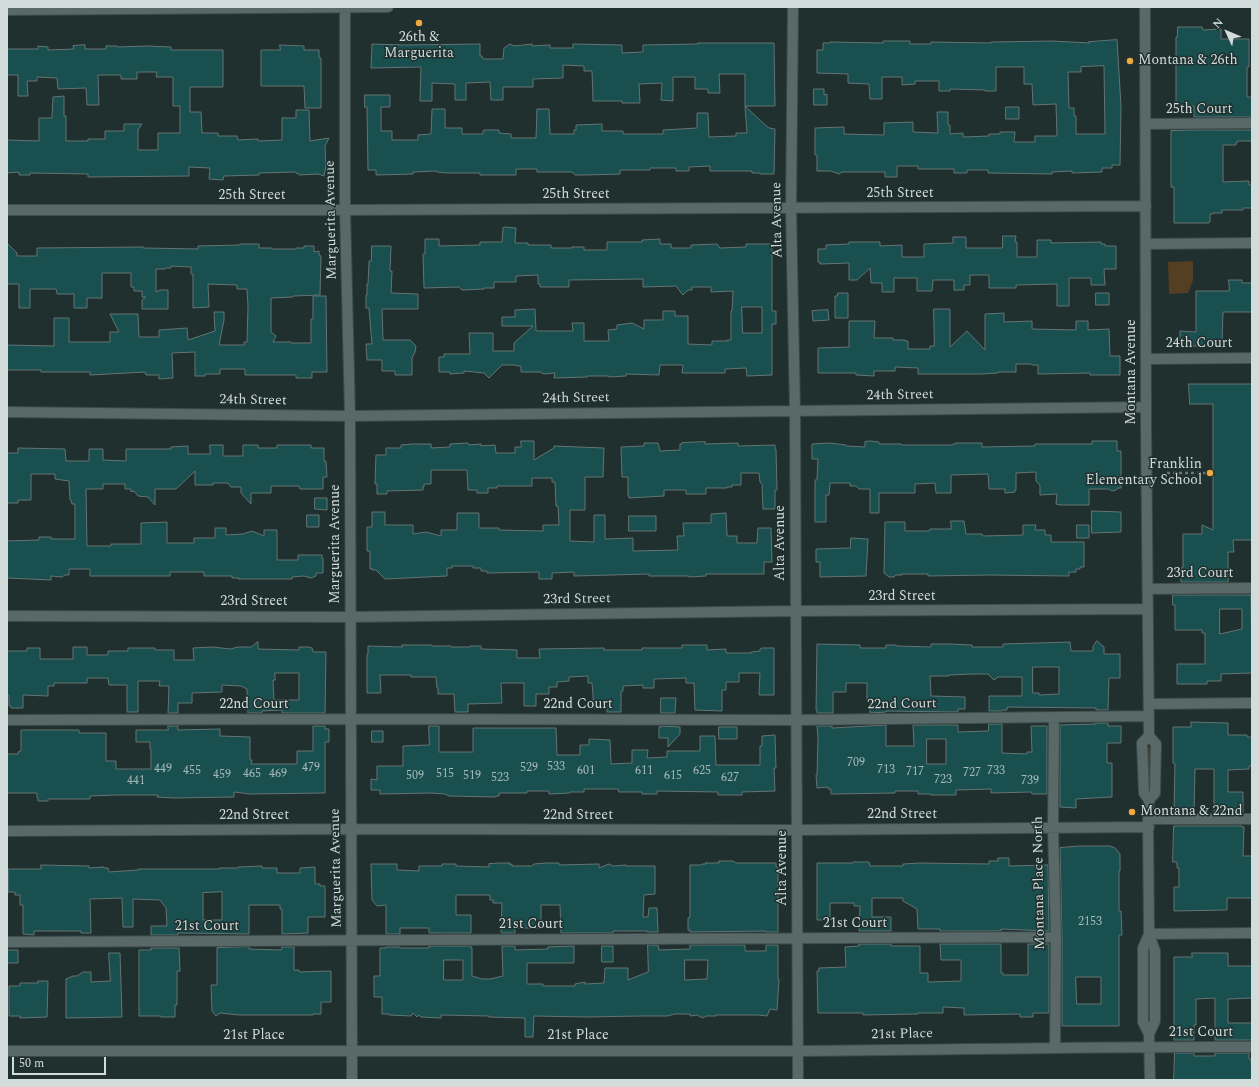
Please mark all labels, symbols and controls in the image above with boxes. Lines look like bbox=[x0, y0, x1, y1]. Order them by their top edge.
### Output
north arrow bbox=[1207, 12, 1247, 52]
text: N bbox=[1209, 14, 1227, 32]
marker: 26th & Marguerita bbox=[414, 18, 424, 28]
place label: 26th & Marguerita bbox=[384, 30, 454, 62]
place label: Montana & 26th bbox=[1138, 53, 1238, 69]
marker: Montana & 26th bbox=[1125, 56, 1135, 66]
street label: 25th Court bbox=[1166, 102, 1232, 118]
street label: Marguerita Avenue bbox=[323, 160, 341, 280]
street label: Alta Avenue bbox=[769, 182, 787, 258]
street label: 25th Street bbox=[866, 186, 934, 202]
street label: 25th Street bbox=[542, 187, 610, 203]
street label: 25th Street bbox=[218, 188, 286, 204]
street label: Montana Avenue bbox=[1124, 319, 1140, 425]
street label: 24th Court bbox=[1166, 336, 1232, 352]
street label: 24th Street bbox=[866, 387, 934, 405]
street label: 24th Street bbox=[542, 390, 610, 408]
street label: 24th Street bbox=[219, 392, 287, 410]
place label: Franklin Elementary School bbox=[1086, 457, 1202, 490]
marker: Franklin Elementary School bbox=[1205, 468, 1215, 478]
street label: Marguerita Avenue bbox=[328, 484, 344, 604]
street label: Alta Avenue bbox=[773, 505, 789, 581]
street label: 23rd Court bbox=[1167, 566, 1233, 582]
street label: 23rd Street bbox=[868, 589, 936, 605]
street label: 23rd Street bbox=[543, 591, 611, 609]
street label: 23rd Street bbox=[220, 594, 288, 610]
street label: 22nd Court bbox=[867, 696, 937, 714]
street label: 22nd Court bbox=[219, 697, 289, 713]
street label: 22nd Court bbox=[543, 697, 613, 713]
house number: 709 bbox=[847, 757, 865, 771]
house number: 533 bbox=[547, 761, 565, 775]
house number: 479 bbox=[302, 762, 320, 776]
house number: 529 bbox=[520, 762, 538, 776]
house number: 449 bbox=[154, 763, 172, 777]
house number: 713 bbox=[877, 764, 895, 778]
house number: 455 bbox=[183, 765, 201, 779]
house number: 601 bbox=[577, 765, 595, 779]
house number: 611 bbox=[635, 765, 653, 779]
house number: 625 bbox=[693, 765, 711, 779]
house number: 733 bbox=[987, 765, 1005, 779]
house number: 717 bbox=[906, 766, 924, 780]
house number: 727 bbox=[963, 767, 981, 781]
house number: 465 bbox=[243, 768, 261, 782]
house number: 469 bbox=[269, 768, 287, 782]
house number: 515 bbox=[436, 768, 454, 782]
house number: 459 bbox=[213, 769, 231, 783]
house number: 509 bbox=[406, 770, 424, 784]
house number: 519 bbox=[463, 770, 481, 784]
house number: 615 bbox=[664, 770, 682, 784]
house number: 523 bbox=[491, 772, 509, 786]
house number: 627 bbox=[721, 772, 739, 786]
house number: 723 bbox=[934, 774, 952, 788]
house number: 441 bbox=[127, 775, 145, 789]
house number: 739 bbox=[1021, 775, 1039, 789]
place label: Montana & 22nd bbox=[1140, 804, 1243, 820]
street label: 22nd Street bbox=[867, 807, 937, 823]
marker: Montana & 22nd bbox=[1127, 807, 1137, 817]
street label: 22nd Street bbox=[219, 808, 289, 824]
street label: Marguerita Avenue bbox=[328, 808, 346, 928]
street label: 22nd Street bbox=[543, 808, 613, 824]
street label: Montana Place North bbox=[1030, 816, 1050, 950]
street label: Alta Avenue bbox=[775, 830, 791, 906]
street label: 21st Court bbox=[823, 916, 887, 932]
house number: 2153 bbox=[1078, 916, 1102, 930]
street label: 21st Court bbox=[499, 917, 563, 933]
street label: 21st Court bbox=[175, 919, 239, 935]
street label: 21st Court bbox=[1169, 1025, 1233, 1041]
street label: 21st Place bbox=[871, 1026, 933, 1044]
street label: 21st Place bbox=[223, 1028, 285, 1044]
street label: 21st Place bbox=[547, 1028, 609, 1044]
scale bar bbox=[14, 1049, 108, 1075]
text: 50 m bbox=[19, 1054, 44, 1073]

